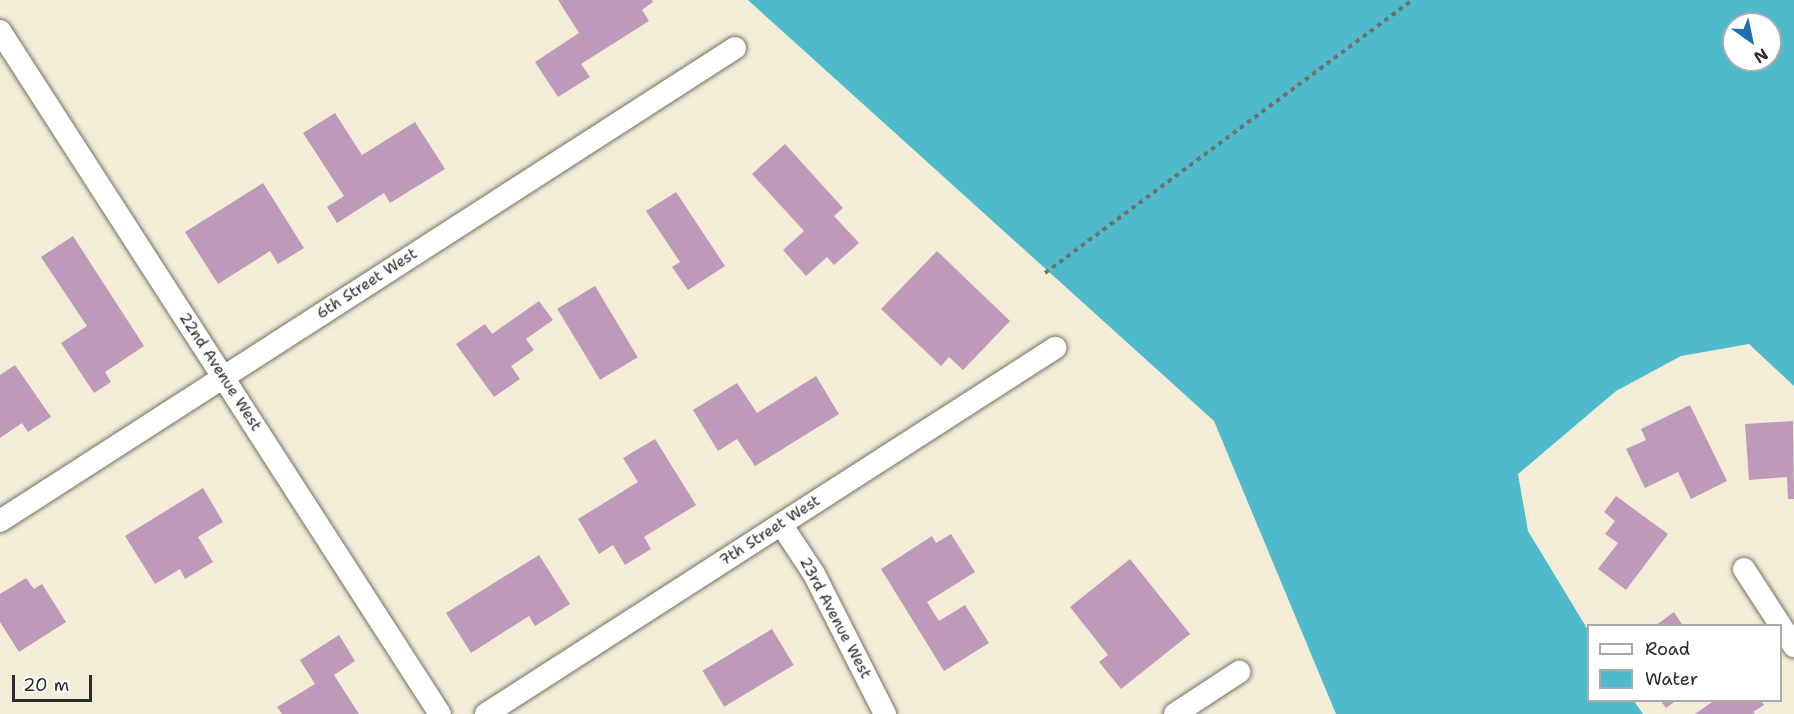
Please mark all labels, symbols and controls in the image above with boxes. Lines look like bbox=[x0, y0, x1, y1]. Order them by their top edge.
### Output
north arrow bbox=[1722, 12, 1782, 72]
text: N bbox=[1750, 44, 1772, 68]
street label: 6th Street West bbox=[313, 245, 421, 323]
street label: 22nd Avenue West bbox=[175, 310, 265, 434]
street label: 7th Street West bbox=[716, 492, 824, 570]
street label: 23rd Avenue West bbox=[795, 554, 875, 682]
legend bbox=[1587, 624, 1782, 702]
text: Road bbox=[1645, 637, 1690, 661]
scale bar bbox=[15, 663, 94, 701]
text: Water bbox=[1645, 667, 1698, 691]
text: 20 m bbox=[23, 673, 69, 697]

